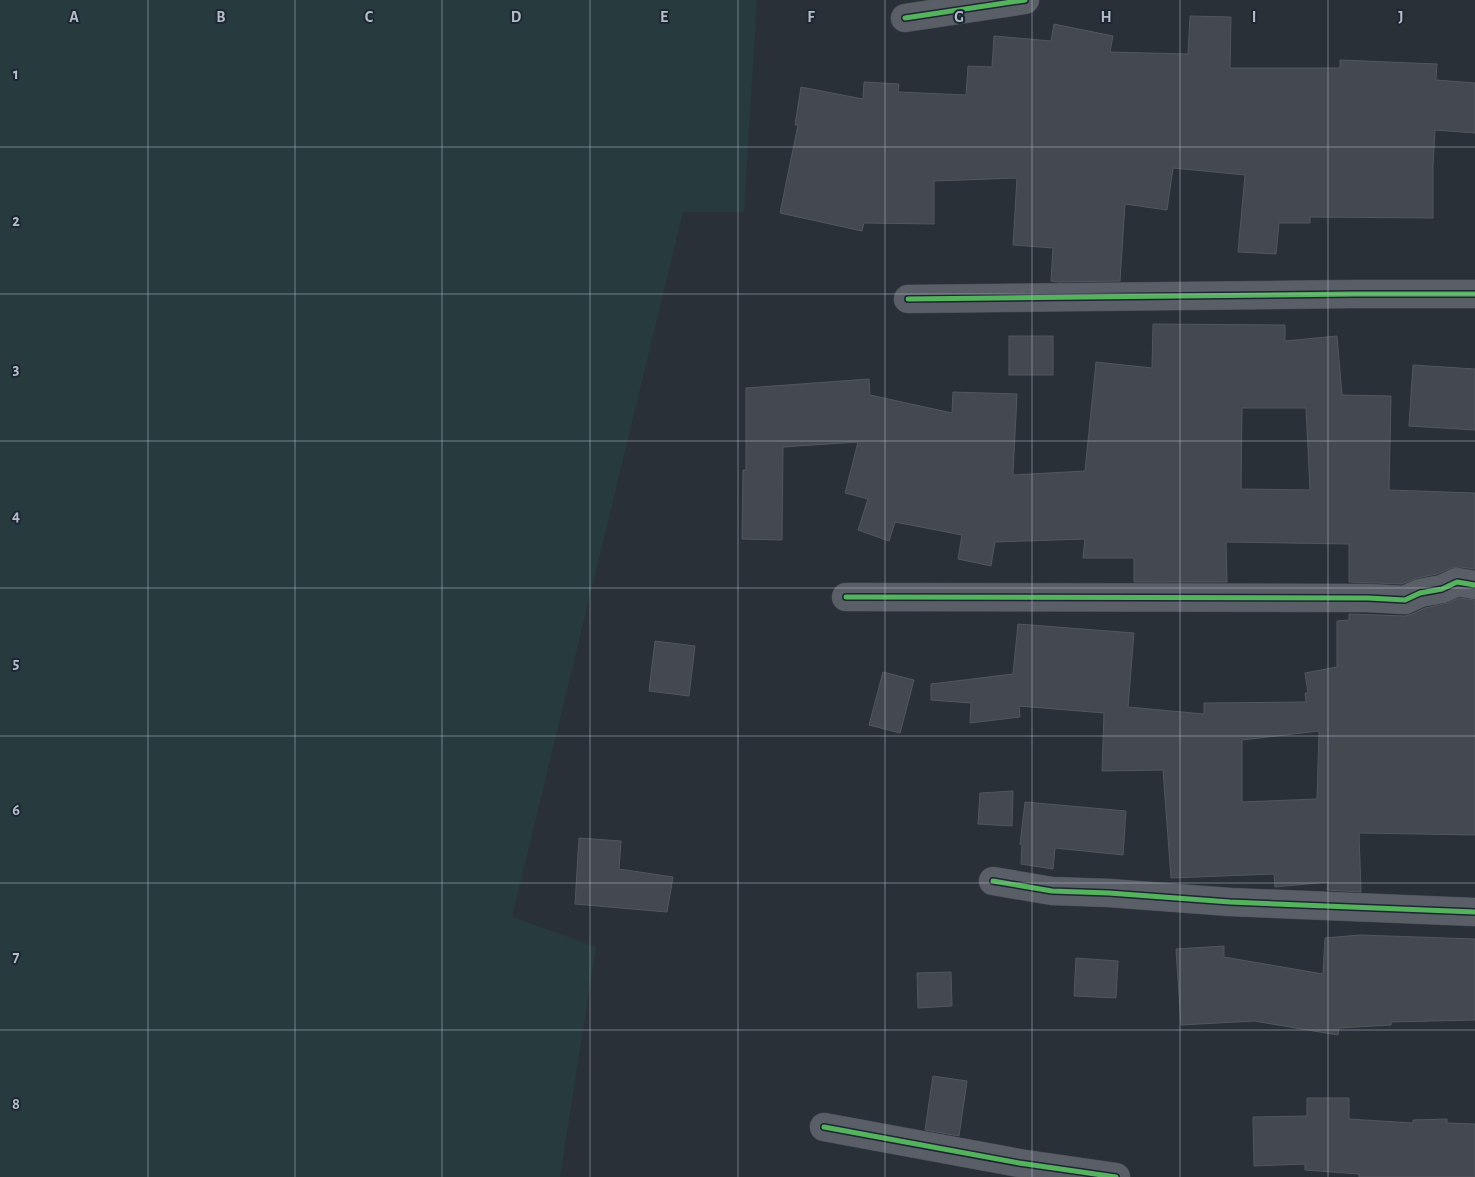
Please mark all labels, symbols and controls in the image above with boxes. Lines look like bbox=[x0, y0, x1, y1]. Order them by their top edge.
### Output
text: A bbox=[69, 9, 79, 25]
text: B bbox=[216, 9, 226, 25]
text: C bbox=[365, 9, 374, 25]
text: D bbox=[511, 9, 522, 25]
text: E bbox=[660, 9, 668, 25]
text: F bbox=[807, 9, 815, 25]
text: G bbox=[954, 9, 964, 25]
text: H bbox=[1100, 9, 1112, 25]
text: I bbox=[1252, 9, 1256, 25]
text: J bbox=[1398, 9, 1404, 25]
text: 1 bbox=[13, 66, 19, 82]
text: 2 bbox=[12, 213, 20, 229]
text: 3 bbox=[13, 361, 20, 377]
text: 4 bbox=[12, 508, 20, 524]
text: 5 bbox=[13, 655, 20, 671]
text: 6 bbox=[12, 802, 20, 818]
text: 7 bbox=[13, 949, 20, 965]
text: 8 bbox=[12, 1096, 20, 1112]

